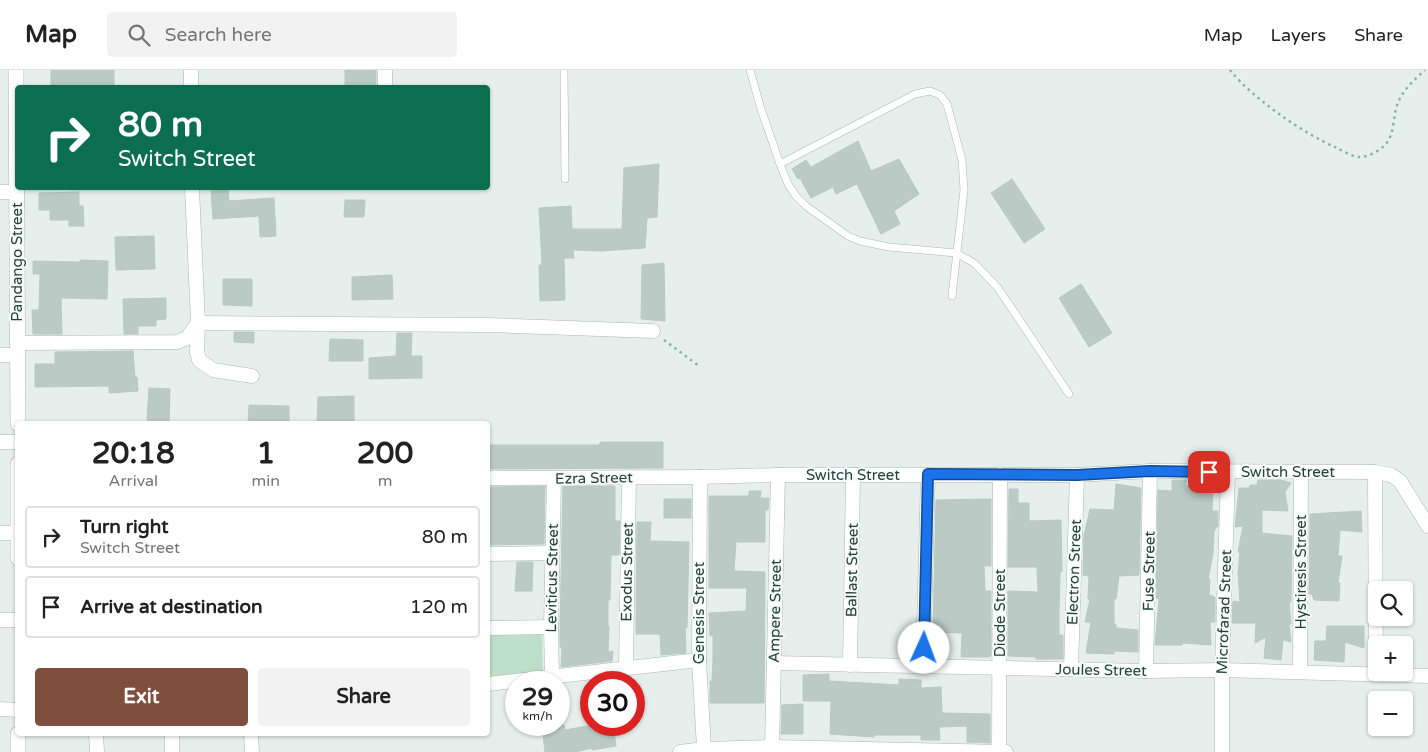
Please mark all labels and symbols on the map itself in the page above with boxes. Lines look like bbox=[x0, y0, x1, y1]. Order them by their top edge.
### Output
street label: Pandango Street bbox=[8, 202, 26, 322]
pin bbox=[1188, 451, 1230, 493]
street label: Switch Street bbox=[1241, 463, 1335, 481]
street label: Switch Street bbox=[806, 466, 900, 484]
street label: Ezra Street bbox=[555, 468, 633, 488]
street label: Hystiresis Street bbox=[1292, 514, 1310, 629]
street label: Electron Street bbox=[1063, 518, 1085, 625]
street label: Exodus Street bbox=[617, 522, 637, 622]
street label: Ballast Street bbox=[842, 522, 862, 617]
street label: Leviticus Street bbox=[542, 523, 562, 633]
street label: Fuse Street bbox=[1139, 530, 1159, 611]
street label: Microfarad Street bbox=[1213, 549, 1235, 675]
street label: Ampere Street bbox=[765, 559, 785, 663]
street label: Genesis Street bbox=[690, 562, 708, 664]
street label: Diode Street bbox=[991, 568, 1009, 657]
position arrow bbox=[897, 621, 949, 673]
street label: Joules Street bbox=[1055, 660, 1147, 680]
speed limit sign: 30 bbox=[580, 671, 645, 736]

